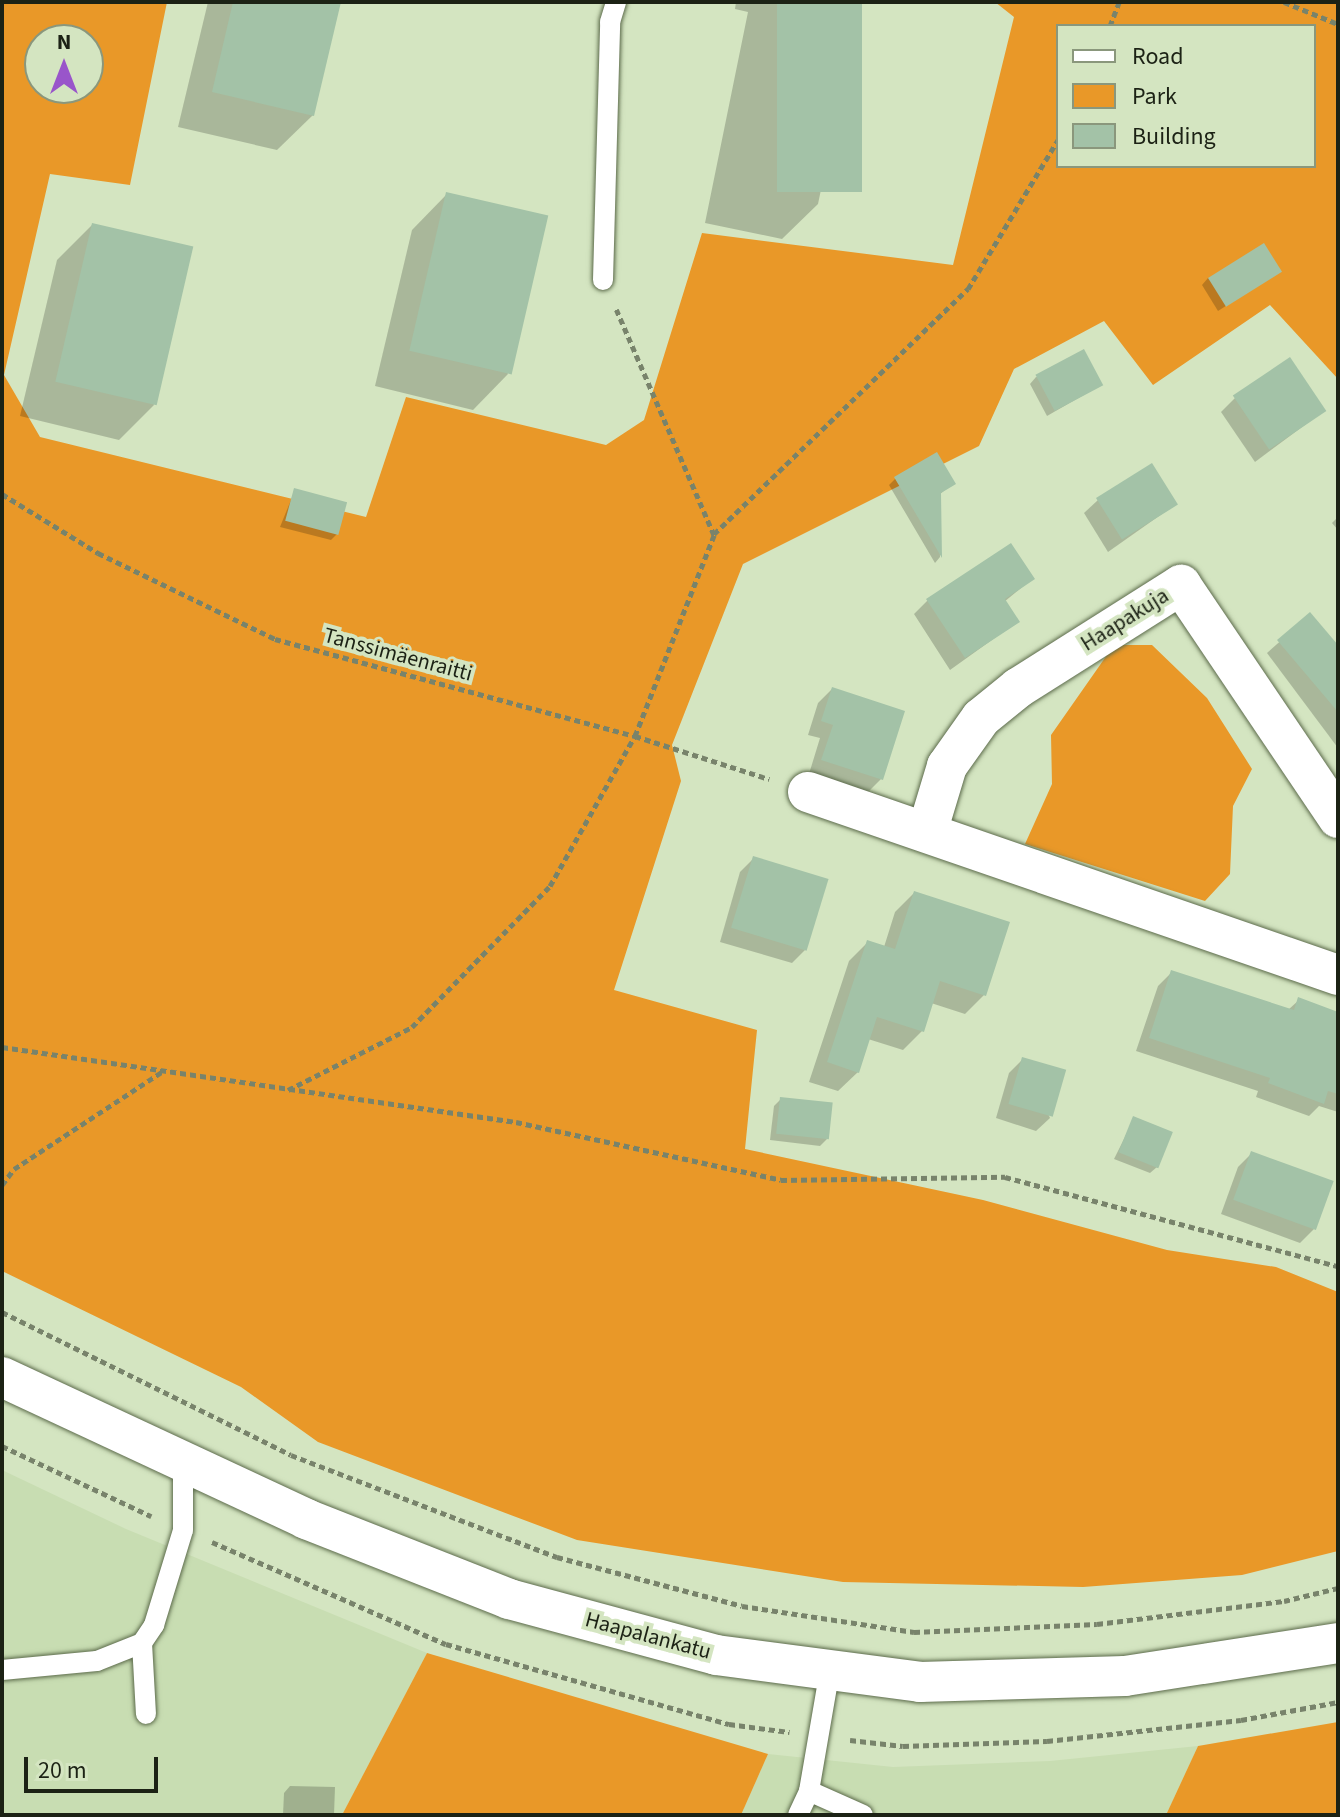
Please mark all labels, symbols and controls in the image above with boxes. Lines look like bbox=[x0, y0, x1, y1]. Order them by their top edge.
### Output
north arrow bbox=[24, 24, 104, 104]
legend bbox=[1056, 24, 1316, 168]
text: N bbox=[57, 26, 71, 58]
text: Road bbox=[1132, 39, 1184, 74]
text: Park bbox=[1132, 79, 1177, 114]
text: Building bbox=[1132, 119, 1216, 154]
street label: Haapakuja bbox=[1076, 583, 1174, 657]
street label: Tanssimäenraitti bbox=[321, 622, 475, 688]
street label: Haapalankatu bbox=[582, 1607, 714, 1665]
scale bar bbox=[28, 1741, 162, 1791]
text: 20 m bbox=[38, 1753, 87, 1788]

